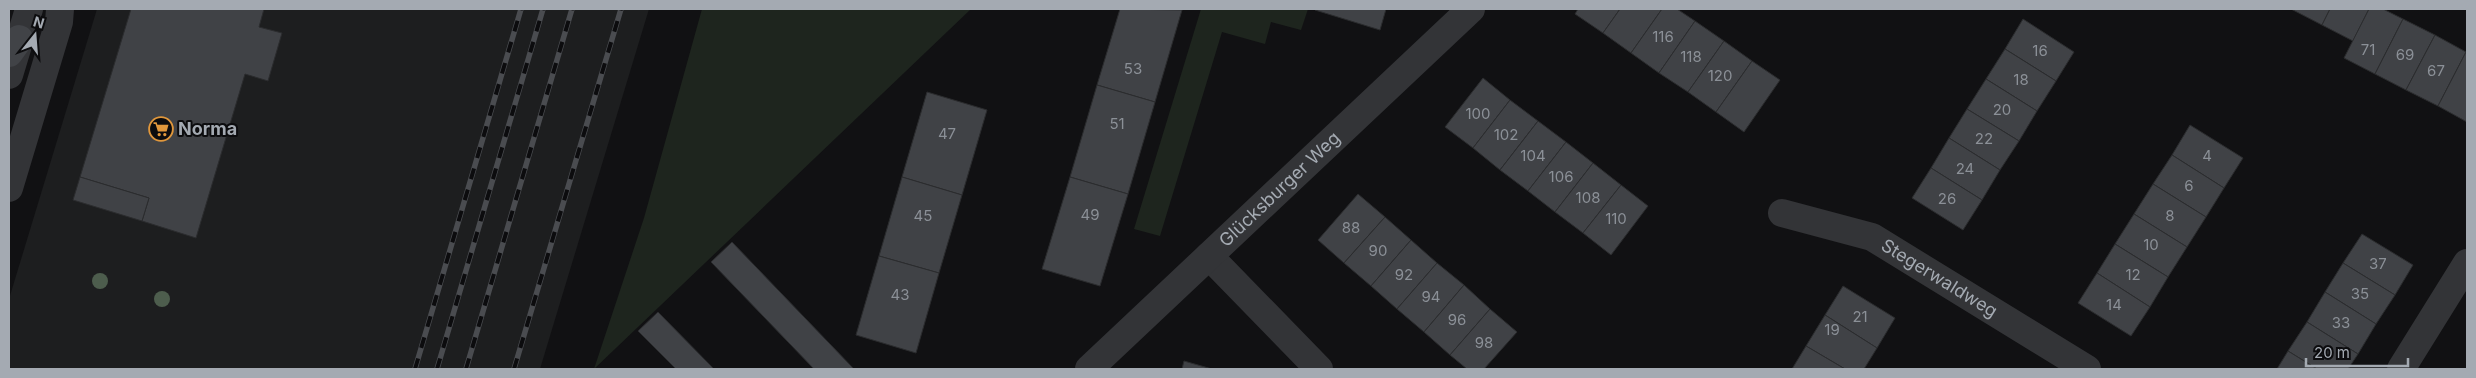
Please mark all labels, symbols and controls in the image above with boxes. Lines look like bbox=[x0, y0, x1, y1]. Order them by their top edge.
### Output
north arrow bbox=[10, 10, 60, 60]
text: N bbox=[31, 12, 47, 32]
house number: 116 bbox=[1652, 27, 1674, 46]
house number: 71 bbox=[2361, 40, 2375, 59]
house number: 16 bbox=[2032, 41, 2048, 60]
house number: 69 bbox=[2396, 45, 2414, 64]
house number: 118 bbox=[1680, 47, 1702, 66]
house number: 53 bbox=[1124, 59, 1142, 78]
house number: 67 bbox=[2427, 61, 2445, 80]
house number: 120 bbox=[1708, 66, 1732, 85]
house number: 18 bbox=[2013, 70, 2029, 89]
house number: 20 bbox=[1993, 100, 2011, 119]
house number: 100 bbox=[1465, 104, 1491, 123]
house number: 51 bbox=[1109, 114, 1125, 133]
supermarket icon: Norma bbox=[148, 116, 174, 142]
place label: Norma bbox=[178, 118, 237, 139]
house number: 47 bbox=[938, 124, 956, 143]
house number: 102 bbox=[1494, 125, 1518, 144]
street label: Glücksburger Weg bbox=[1215, 127, 1344, 251]
house number: 22 bbox=[1975, 129, 1993, 148]
house number: 104 bbox=[1520, 146, 1546, 165]
house number: 4 bbox=[2202, 146, 2212, 165]
house number: 24 bbox=[1956, 159, 1974, 178]
house number: 106 bbox=[1549, 167, 1573, 186]
house number: 6 bbox=[2184, 176, 2194, 195]
house number: 108 bbox=[1576, 188, 1600, 207]
house number: 26 bbox=[1938, 189, 1956, 208]
house number: 49 bbox=[1081, 205, 1100, 224]
house number: 45 bbox=[914, 206, 932, 225]
house number: 8 bbox=[2165, 206, 2175, 225]
house number: 110 bbox=[1605, 209, 1627, 228]
house number: 88 bbox=[1342, 218, 1360, 237]
street label: Stegerwaldweg bbox=[1878, 234, 2001, 321]
house number: 10 bbox=[2143, 235, 2159, 254]
house number: 90 bbox=[1369, 241, 1387, 260]
house number: 37 bbox=[2369, 254, 2387, 273]
house number: 92 bbox=[1395, 265, 1413, 284]
house number: 12 bbox=[2125, 265, 2141, 284]
house number: 35 bbox=[2351, 284, 2369, 303]
house number: 43 bbox=[891, 285, 909, 304]
house number: 94 bbox=[1422, 287, 1441, 306]
house number: 14 bbox=[2106, 295, 2122, 314]
house number: 21 bbox=[1852, 307, 1868, 326]
house number: 96 bbox=[1448, 310, 1466, 329]
house number: 33 bbox=[2332, 313, 2350, 332]
house number: 19 bbox=[1824, 320, 1840, 339]
house number: 98 bbox=[1475, 333, 1493, 352]
scale bar bbox=[2306, 336, 2408, 368]
text: 20 m bbox=[2314, 343, 2350, 362]

